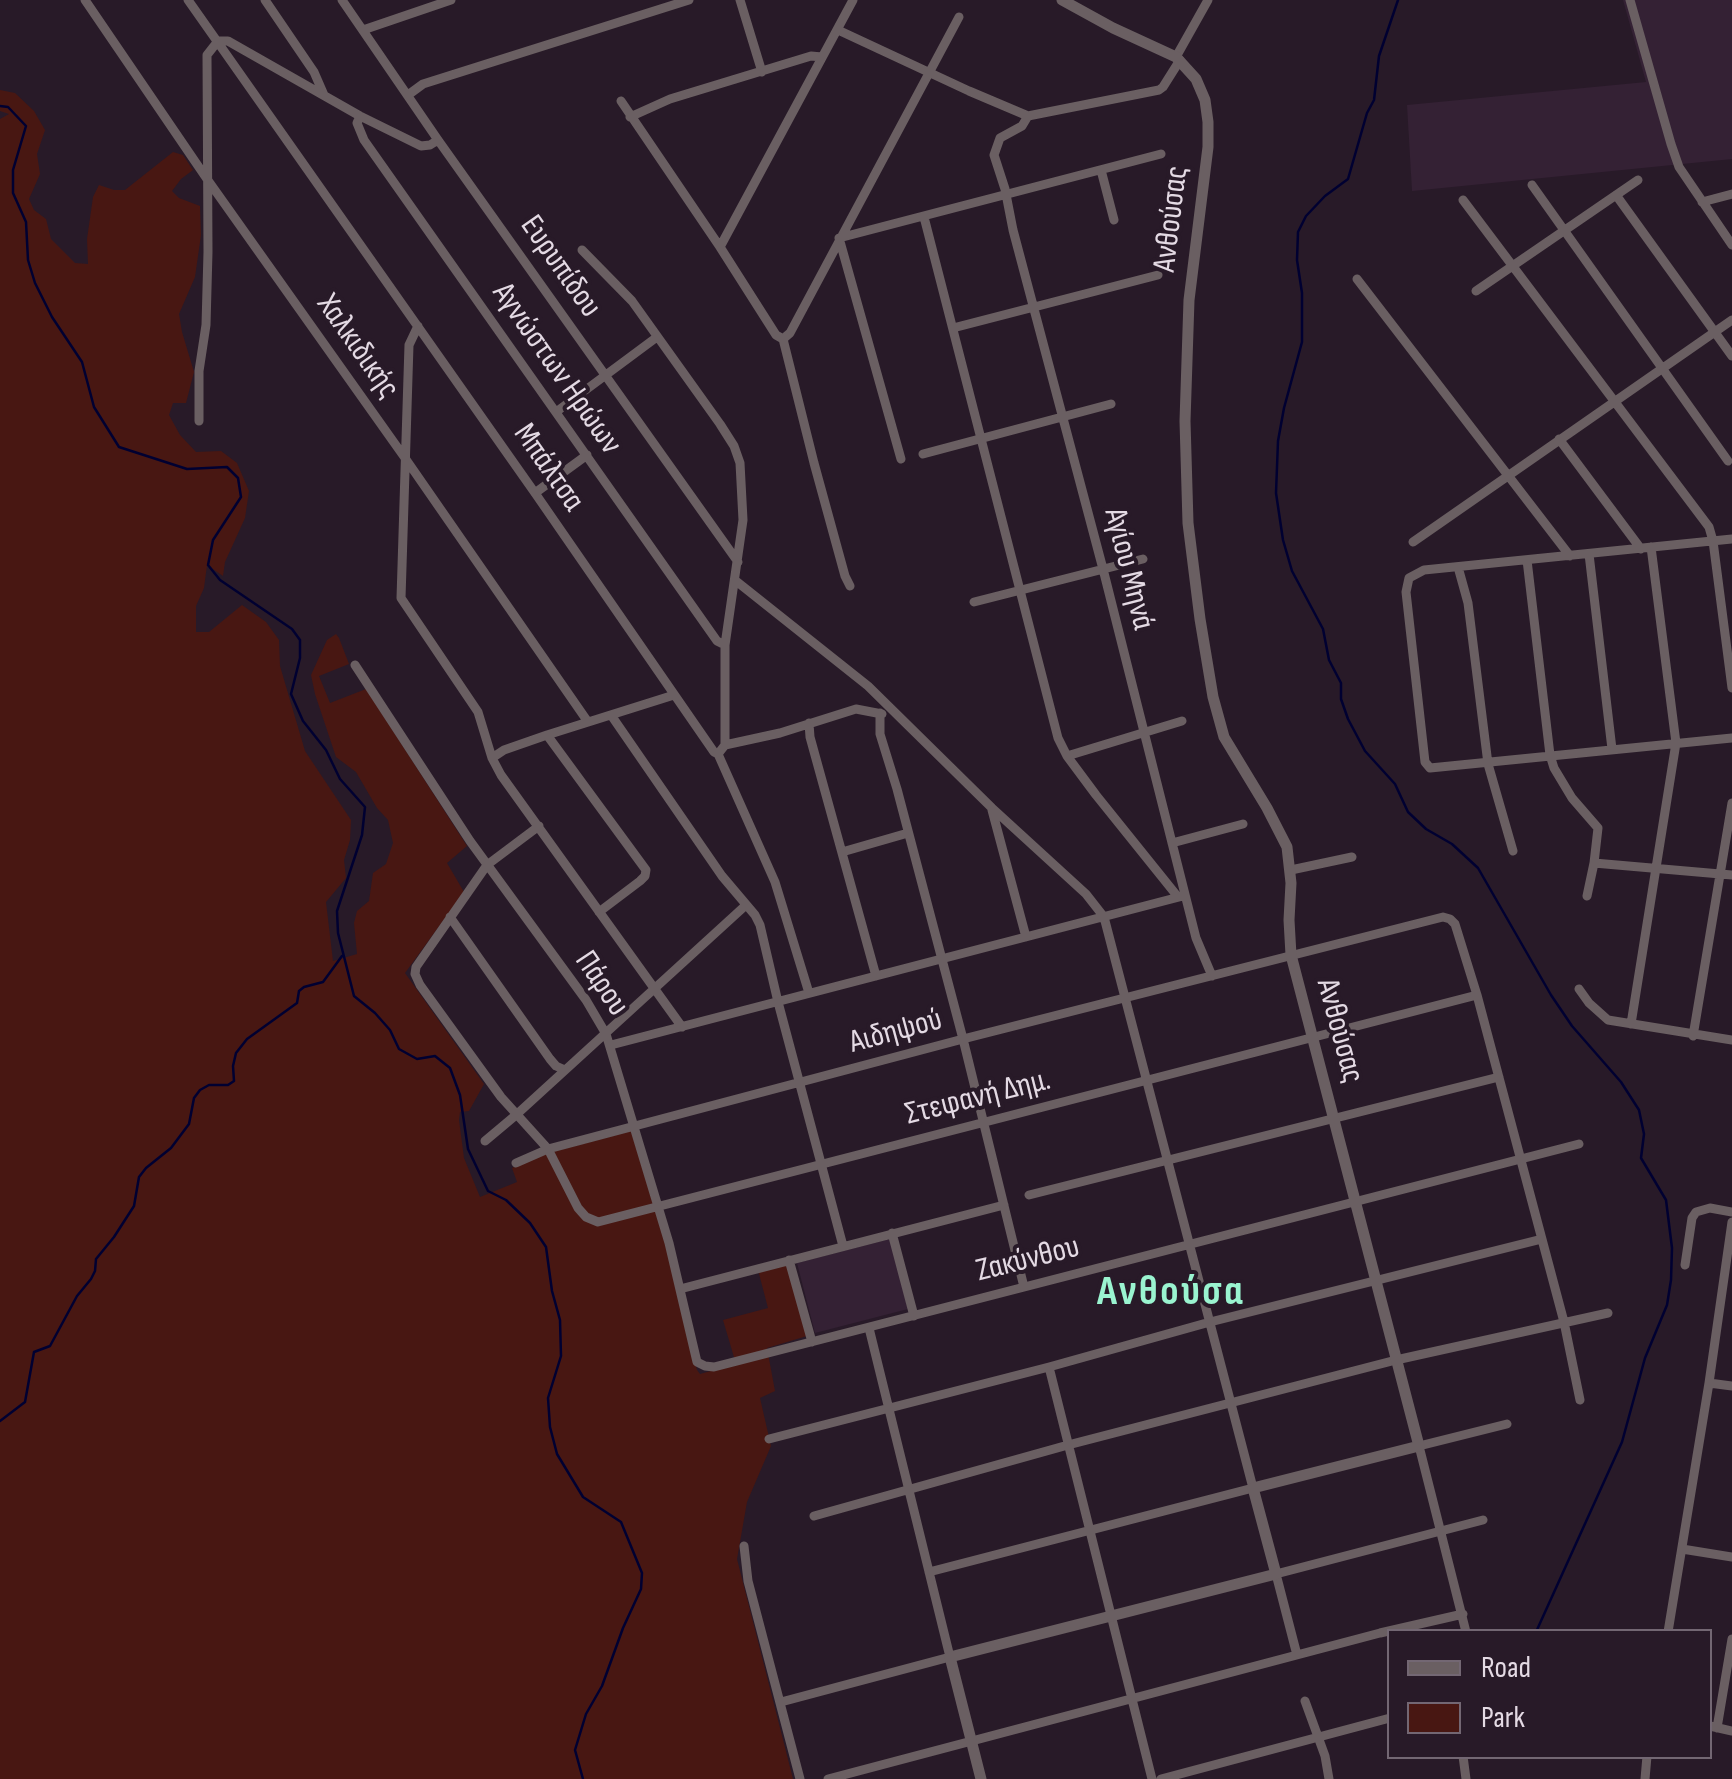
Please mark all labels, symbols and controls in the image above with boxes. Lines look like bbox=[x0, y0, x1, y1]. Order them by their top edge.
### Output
street label: Ανθούσας bbox=[1146, 164, 1198, 274]
street label: Ευρυπίδου bbox=[511, 209, 609, 325]
street label: Αγνώστων Ηρώων bbox=[483, 276, 629, 462]
street label: Χαλκιδικής bbox=[307, 287, 407, 407]
street label: Μπάλτσα bbox=[504, 417, 592, 519]
street label: Αγίου Μηνά bbox=[1094, 504, 1162, 634]
street label: Πάρου bbox=[566, 944, 636, 1024]
street label: Ανθούσας bbox=[1307, 975, 1371, 1087]
street label: Αιδηψού bbox=[846, 1001, 946, 1063]
street label: Στεφανή Δημ. bbox=[901, 1061, 1055, 1135]
street label: Ζακύνθου bbox=[972, 1229, 1084, 1291]
district label: Ανθούσα bbox=[1097, 1268, 1245, 1318]
legend bbox=[1387, 1629, 1712, 1759]
text: Road bbox=[1481, 1650, 1531, 1686]
text: Park bbox=[1481, 1700, 1525, 1736]

